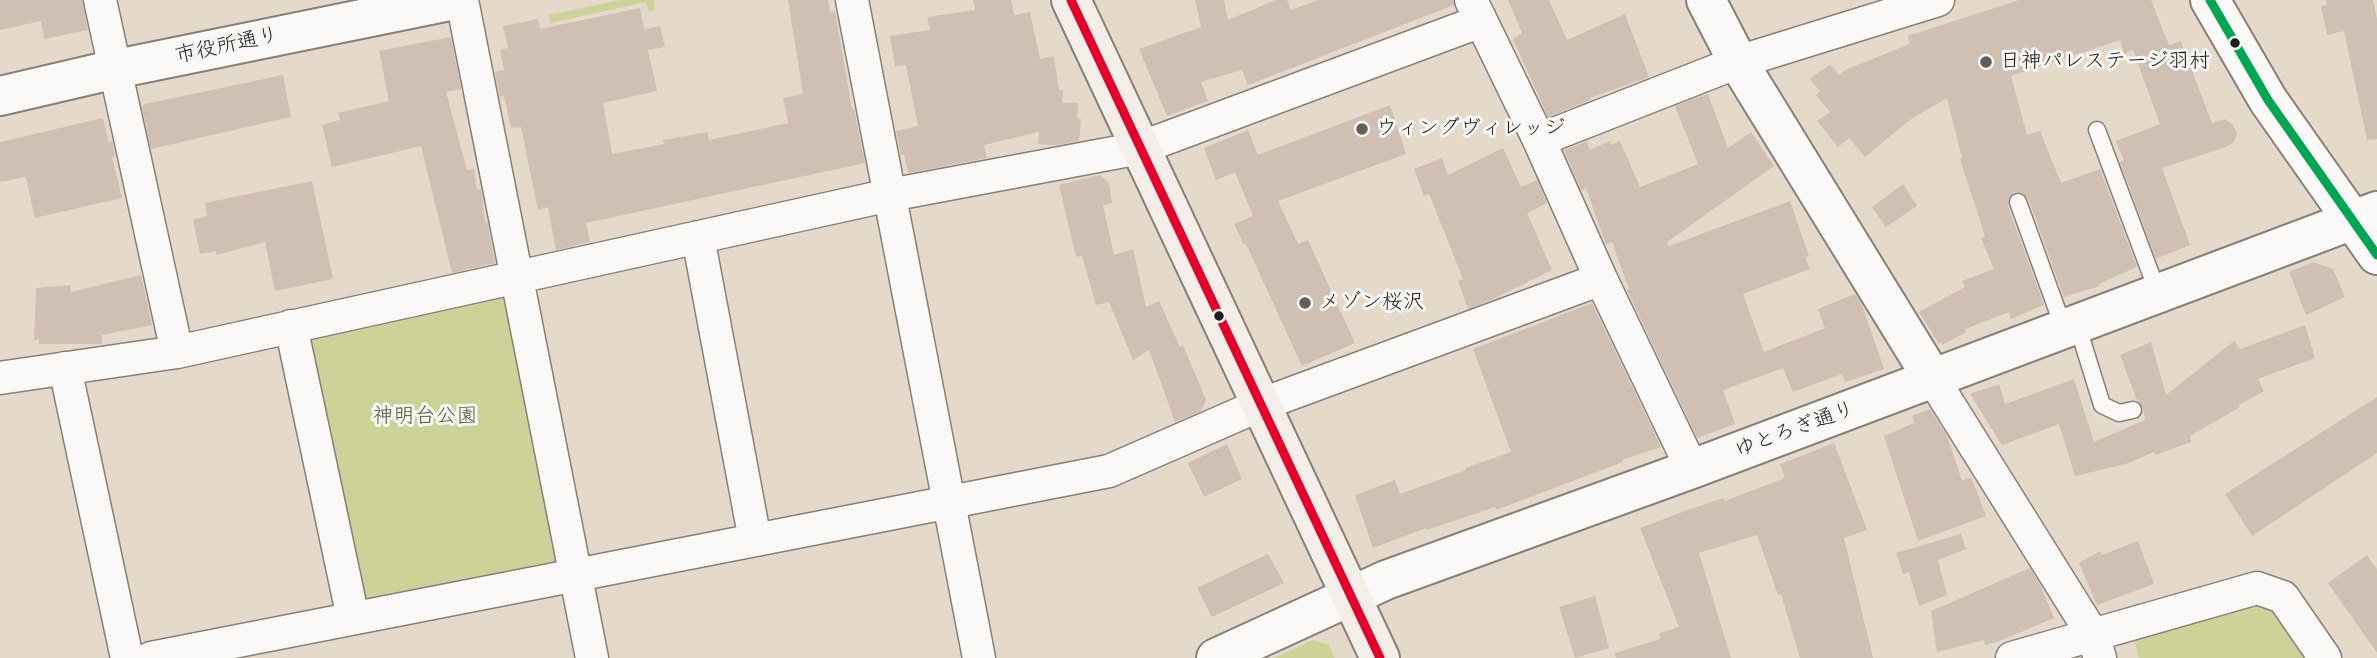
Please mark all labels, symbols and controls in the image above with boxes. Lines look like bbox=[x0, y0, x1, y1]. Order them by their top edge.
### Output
street label: 市役所通り bbox=[173, 23, 281, 69]
unlabelled marker bbox=[2228, 36, 2242, 50]
place label: 日神パレステージ羽村 bbox=[2000, 49, 2210, 75]
marker: 日神パレステージ羽村 bbox=[1978, 54, 1994, 70]
place label: ウィングヴィレッジ bbox=[1376, 116, 1565, 142]
marker: ウィングヴィレッジ bbox=[1354, 121, 1370, 137]
place label: メゾン桜沢 bbox=[1319, 290, 1424, 316]
marker: メゾン桜沢 bbox=[1297, 295, 1313, 311]
unlabelled marker bbox=[1212, 309, 1226, 323]
street label: ゆとろぎ通り bbox=[1731, 397, 1859, 463]
park label: 神明台公園 bbox=[373, 404, 477, 430]

